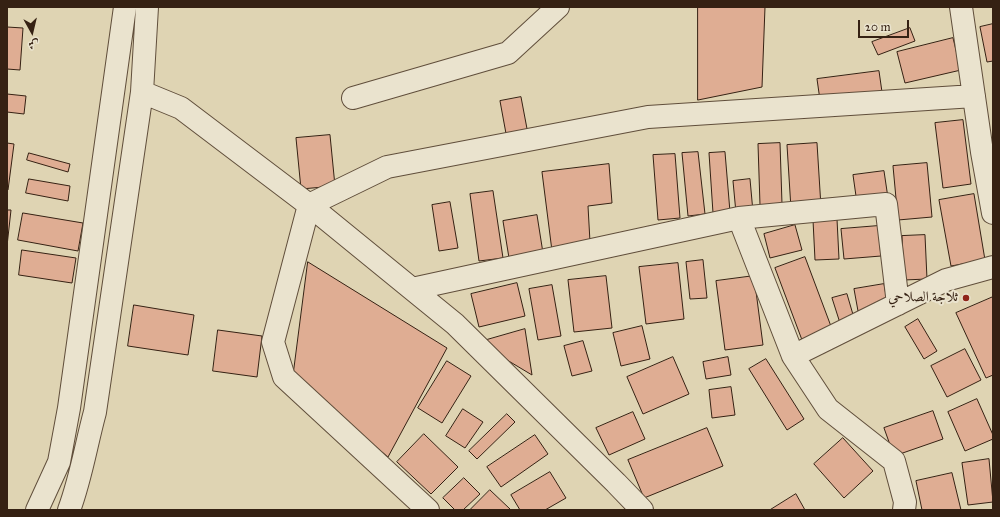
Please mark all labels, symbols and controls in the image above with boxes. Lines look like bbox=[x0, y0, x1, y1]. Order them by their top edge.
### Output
north arrow bbox=[12, 12, 52, 52]
scale bar bbox=[860, 12, 911, 38]
text: 20 m bbox=[865, 20, 891, 34]
text: ش bbox=[27, 37, 40, 52]
place label: ثلاجة الصلاحي bbox=[888, 290, 958, 306]
marker: ثلاجة الصلاحي bbox=[961, 293, 971, 303]

